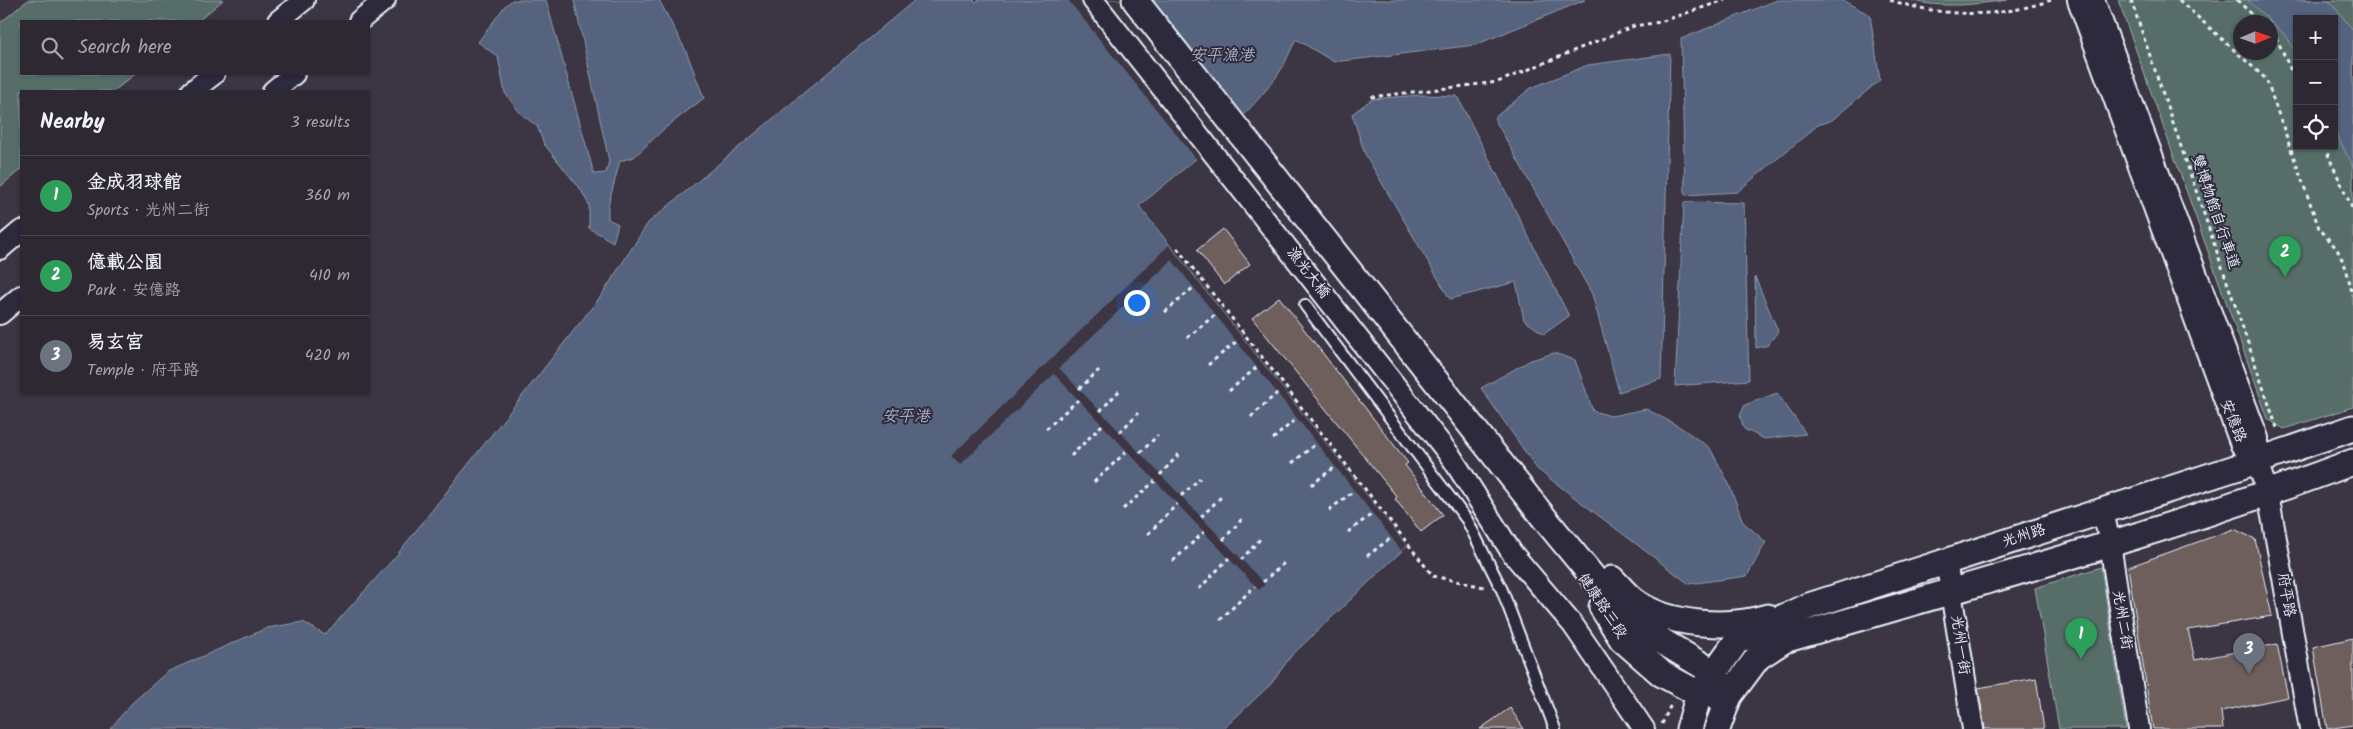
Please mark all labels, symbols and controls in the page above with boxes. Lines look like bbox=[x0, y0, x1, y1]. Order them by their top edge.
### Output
north arrow bbox=[2233, 15, 2278, 60]
map controls bbox=[2293, 15, 2338, 150]
button: + bbox=[2293, 15, 2338, 60]
search box bbox=[20, 20, 370, 75]
text: Search here bbox=[78, 33, 172, 63]
icon: search bbox=[38, 34, 66, 62]
water label: 安平漁港 bbox=[1190, 43, 1256, 68]
button: − bbox=[2293, 60, 2338, 105]
button: locate bbox=[2293, 105, 2338, 150]
text: Nearby bbox=[40, 106, 105, 139]
text: 3 results bbox=[291, 110, 350, 135]
street label: 雙博物館自行車道 bbox=[2184, 151, 2246, 273]
text: 金成羽球館 bbox=[87, 168, 182, 198]
text: 1 bbox=[54, 183, 58, 208]
text: 360 m bbox=[305, 183, 350, 208]
text: Sports · 光州二街 bbox=[87, 198, 209, 223]
pin: 2 bbox=[2269, 236, 2301, 277]
street label: 漁光大橋 bbox=[1280, 242, 1336, 304]
text: 億載公園 bbox=[87, 248, 163, 278]
text: 2 bbox=[51, 263, 61, 288]
text: 410 m bbox=[309, 263, 350, 288]
text: Park · 安億路 bbox=[87, 278, 181, 303]
your location bbox=[1124, 290, 1150, 316]
text: 易玄宮 bbox=[87, 328, 144, 358]
text: 3 bbox=[52, 343, 60, 368]
text: 420 m bbox=[305, 343, 350, 368]
text: Temple · 府平路 bbox=[87, 358, 199, 383]
street label: 安億路 bbox=[2213, 396, 2253, 446]
water label: 安平港 bbox=[882, 404, 932, 429]
street label: 光州路 bbox=[1999, 518, 2049, 554]
street label: 健康路三段 bbox=[1571, 568, 1633, 644]
street label: 府平路 bbox=[2270, 571, 2302, 619]
street label: 光州二街 bbox=[2105, 588, 2139, 652]
street label: 光州一街 bbox=[1944, 614, 1976, 676]
pin: 1 bbox=[2065, 618, 2097, 659]
pin: 3 bbox=[2233, 633, 2265, 674]

